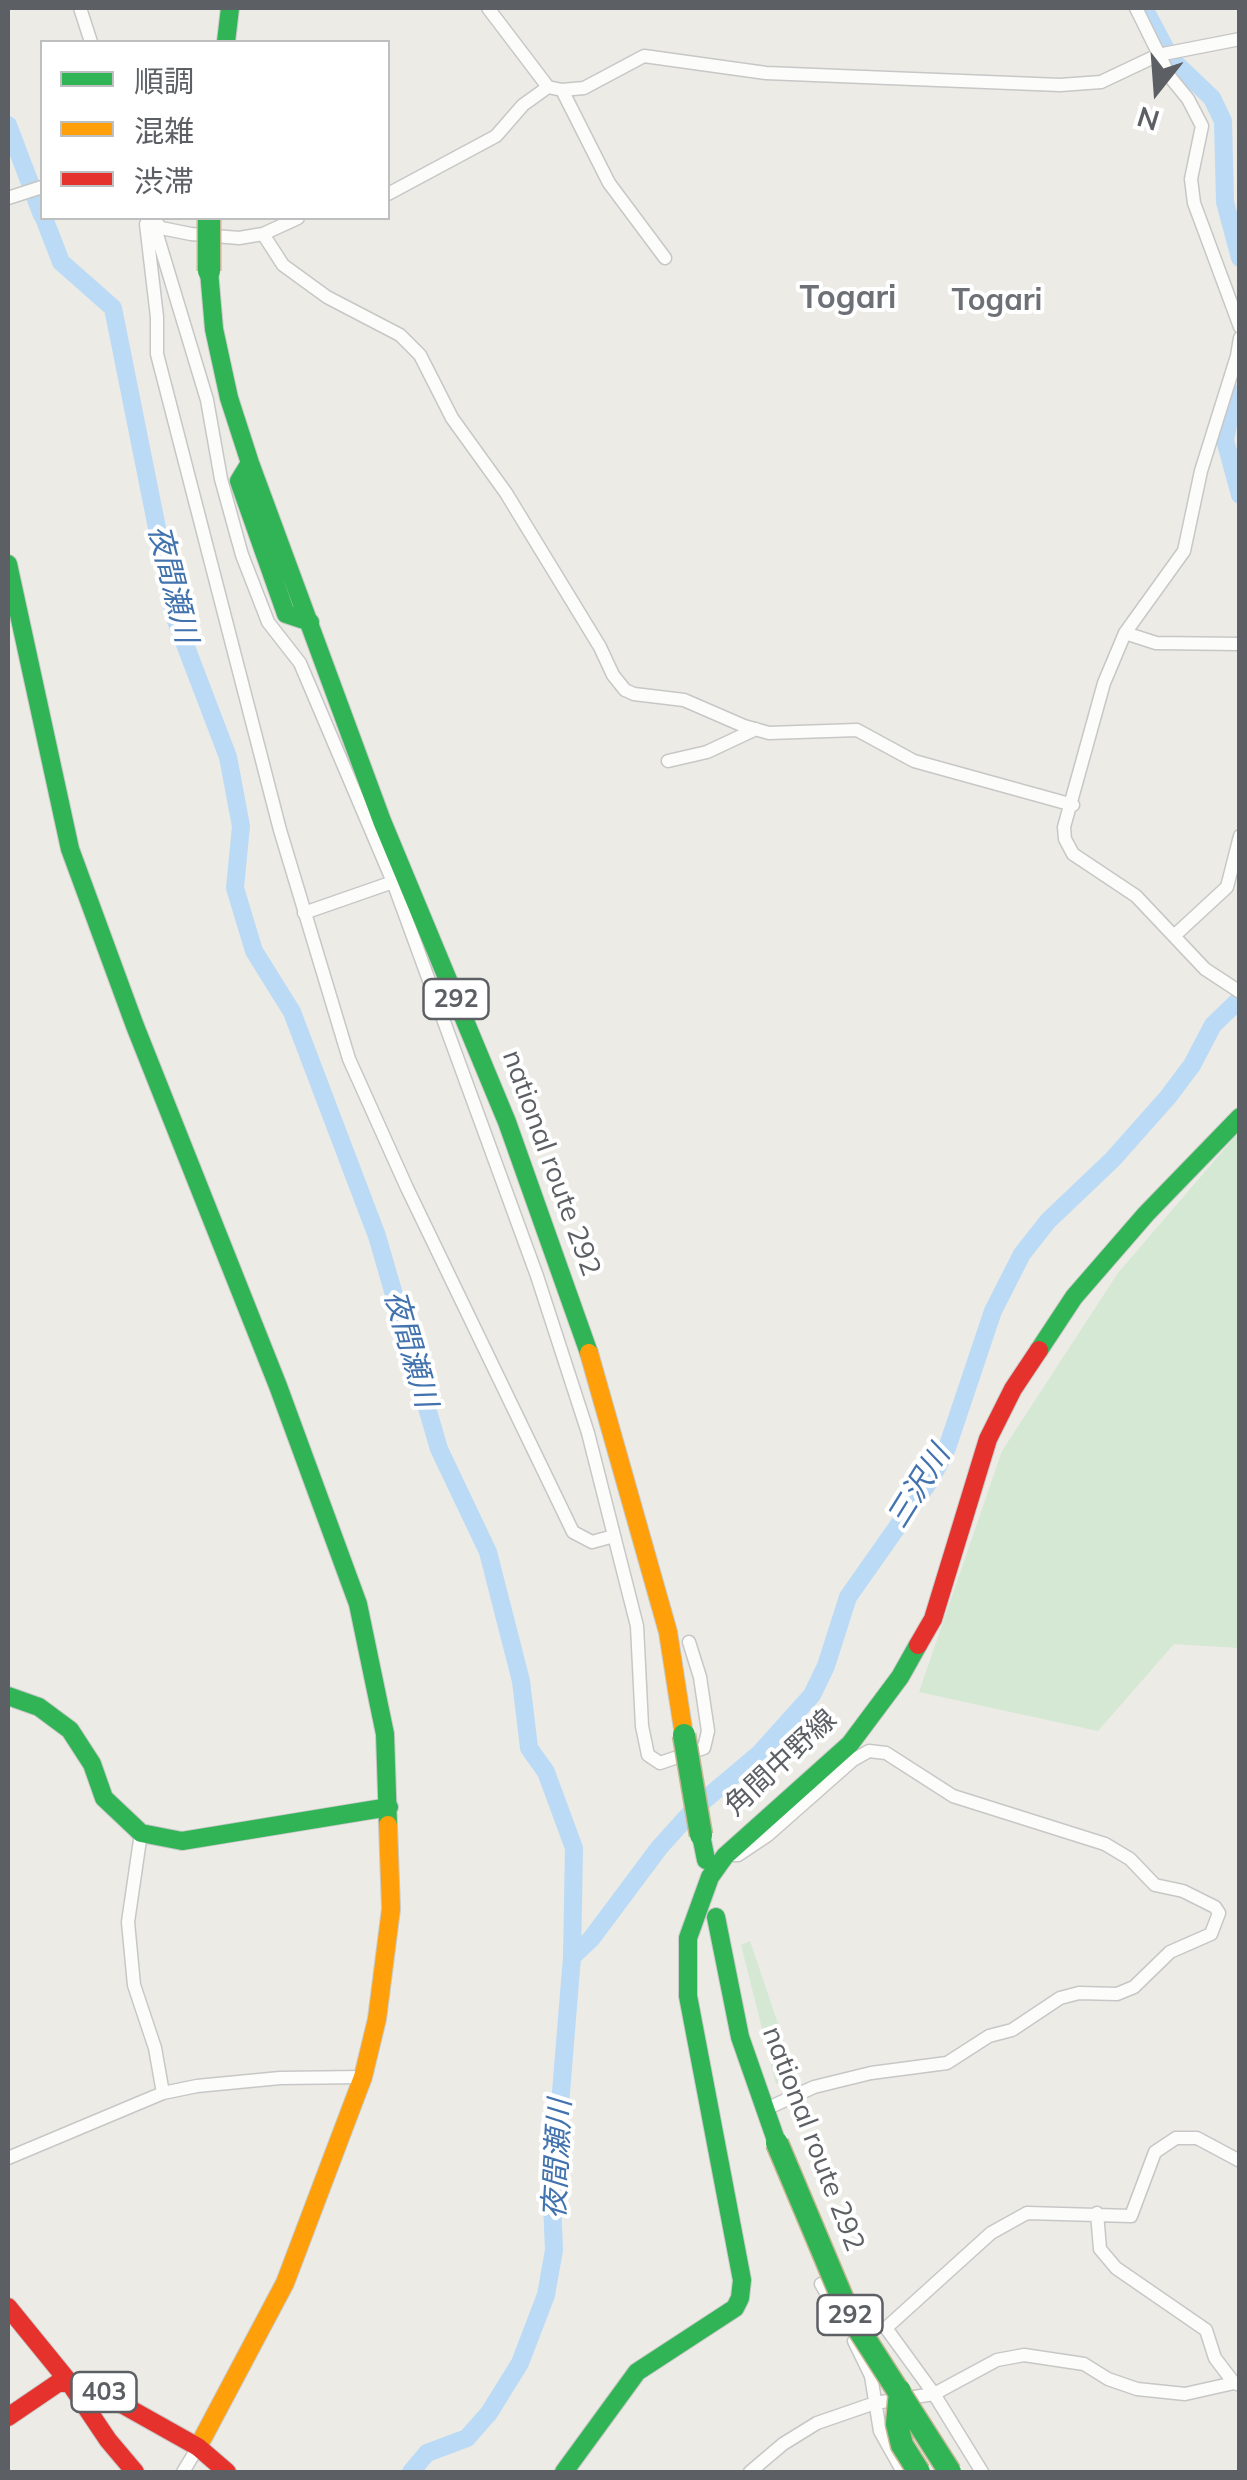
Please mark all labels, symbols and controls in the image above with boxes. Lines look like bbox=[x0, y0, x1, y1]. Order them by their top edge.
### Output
legend bbox=[40, 40, 390, 220]
north arrow bbox=[1107, 40, 1207, 140]
text: 順調 bbox=[134, 62, 194, 100]
text: N bbox=[1133, 99, 1163, 139]
text: 混雑 bbox=[134, 112, 194, 150]
text: 渋滞 bbox=[134, 162, 194, 200]
district label: Togari bbox=[800, 279, 896, 317]
district label: Togari bbox=[952, 283, 1042, 319]
water label: 夜間瀬川 bbox=[140, 521, 204, 647]
road number: 292 bbox=[424, 979, 488, 1019]
street label: national route 292 bbox=[495, 1046, 607, 1280]
water label: 夜間瀬川 bbox=[376, 1286, 444, 1412]
water label: 三沢川 bbox=[880, 1439, 958, 1535]
street label: 角間中野線 bbox=[718, 1703, 844, 1823]
street label: national route 292 bbox=[755, 2022, 871, 2256]
water label: 夜間瀬川 bbox=[537, 2098, 579, 2220]
road number: 292 bbox=[818, 2295, 882, 2335]
road number: 403 bbox=[72, 2372, 136, 2412]

